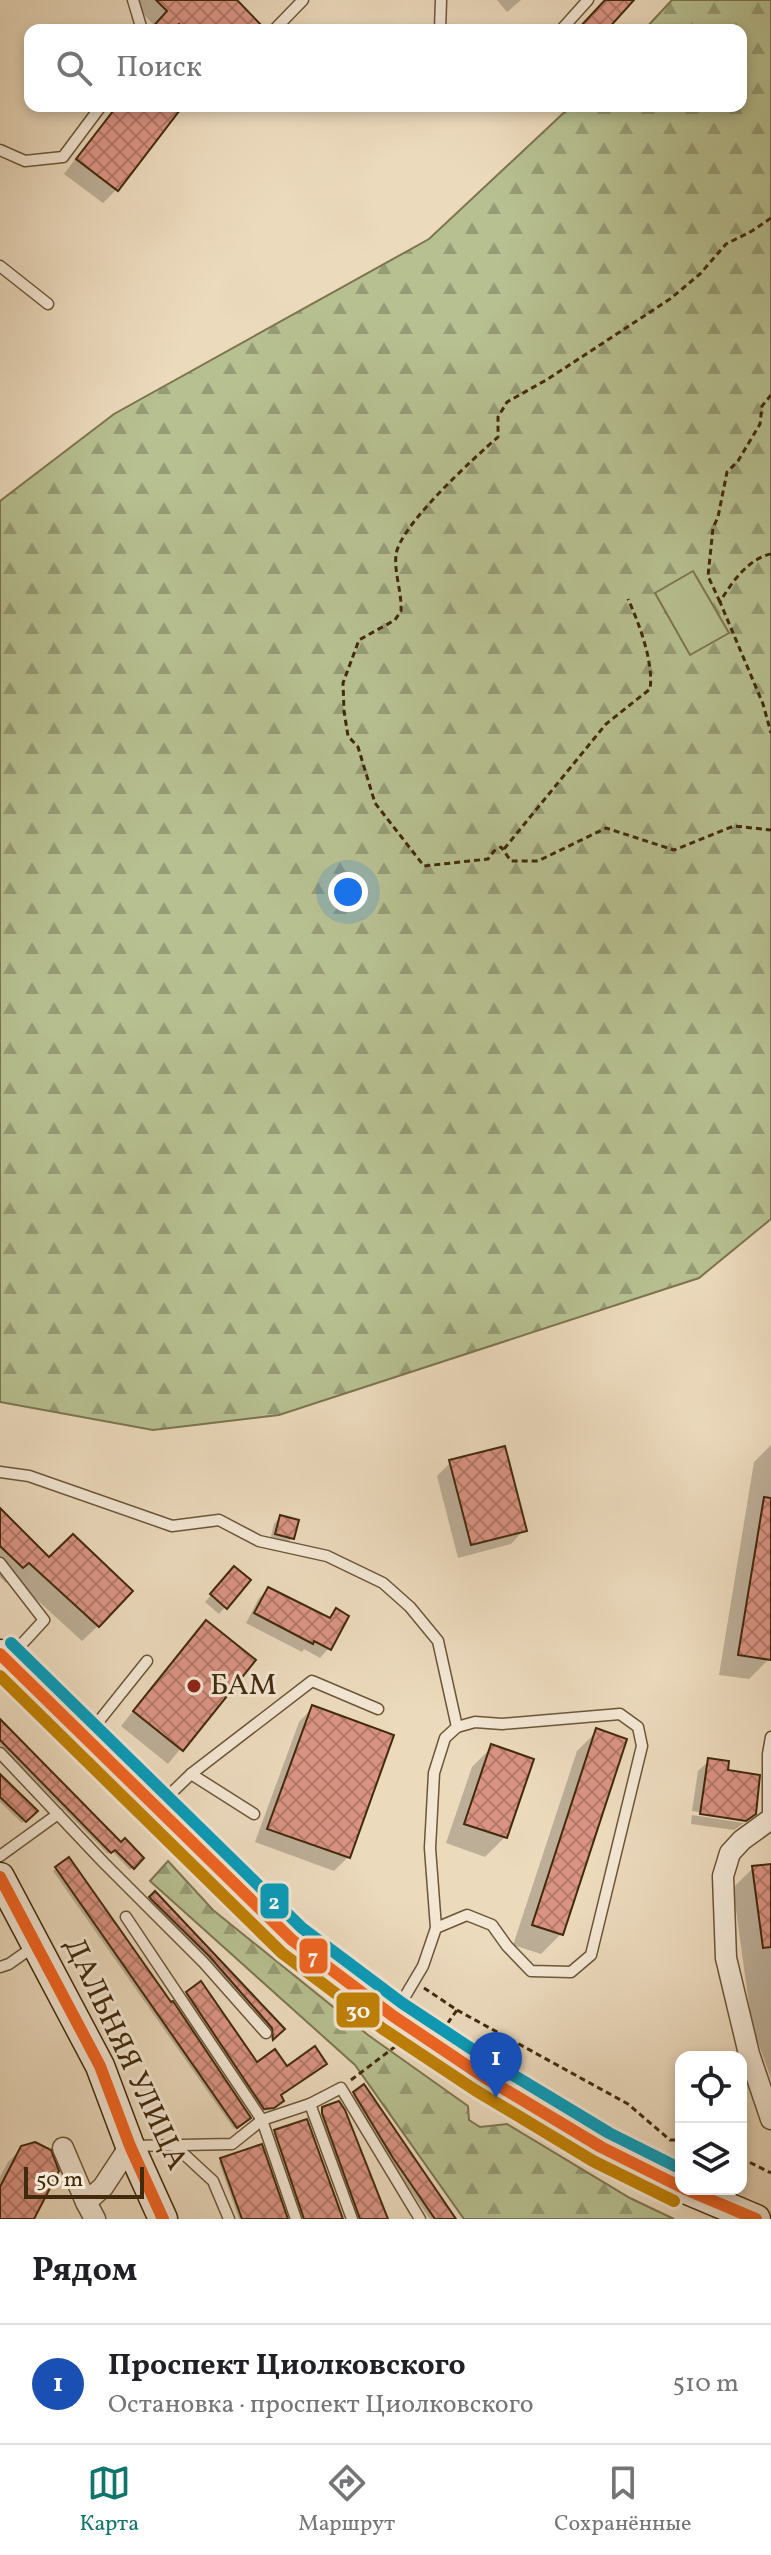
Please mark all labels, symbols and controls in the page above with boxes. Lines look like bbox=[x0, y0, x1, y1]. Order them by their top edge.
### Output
search box bbox=[24, 24, 747, 112]
icon: search bbox=[52, 46, 96, 90]
text: Поиск bbox=[116, 47, 202, 89]
your location bbox=[328, 872, 368, 912]
place label: БАМ bbox=[210, 1665, 277, 1707]
marker: БАМ bbox=[185, 1677, 203, 1695]
line badge: 2 bbox=[259, 1882, 290, 1920]
text: 2 bbox=[268, 1888, 280, 1919]
street label: ДАЛЬНЯЯ УЛИЦА bbox=[53, 1931, 197, 2177]
line badge: 7 bbox=[298, 1937, 329, 1975]
text: 7 bbox=[308, 1943, 318, 1974]
line badge: 30 bbox=[335, 1991, 381, 2029]
text: 30 bbox=[346, 1997, 370, 2028]
pin: 1 bbox=[470, 2032, 522, 2098]
map controls bbox=[675, 2051, 747, 2195]
button: locate bbox=[675, 2051, 747, 2123]
button: layers bbox=[675, 2123, 747, 2195]
scale bar bbox=[24, 2163, 144, 2199]
text: 50 m bbox=[36, 2165, 83, 2196]
text: Рядом bbox=[32, 2248, 137, 2295]
text: Проспект Циолковского bbox=[108, 2345, 466, 2387]
text: 1 bbox=[53, 2366, 63, 2402]
text: 510 m bbox=[673, 2366, 739, 2402]
text: Остановка · проспект Циолковского bbox=[108, 2387, 534, 2423]
tab: Карта bbox=[79, 2461, 139, 2540]
tab: Маршрут bbox=[298, 2461, 395, 2540]
tab: Сохранённые bbox=[554, 2461, 691, 2540]

